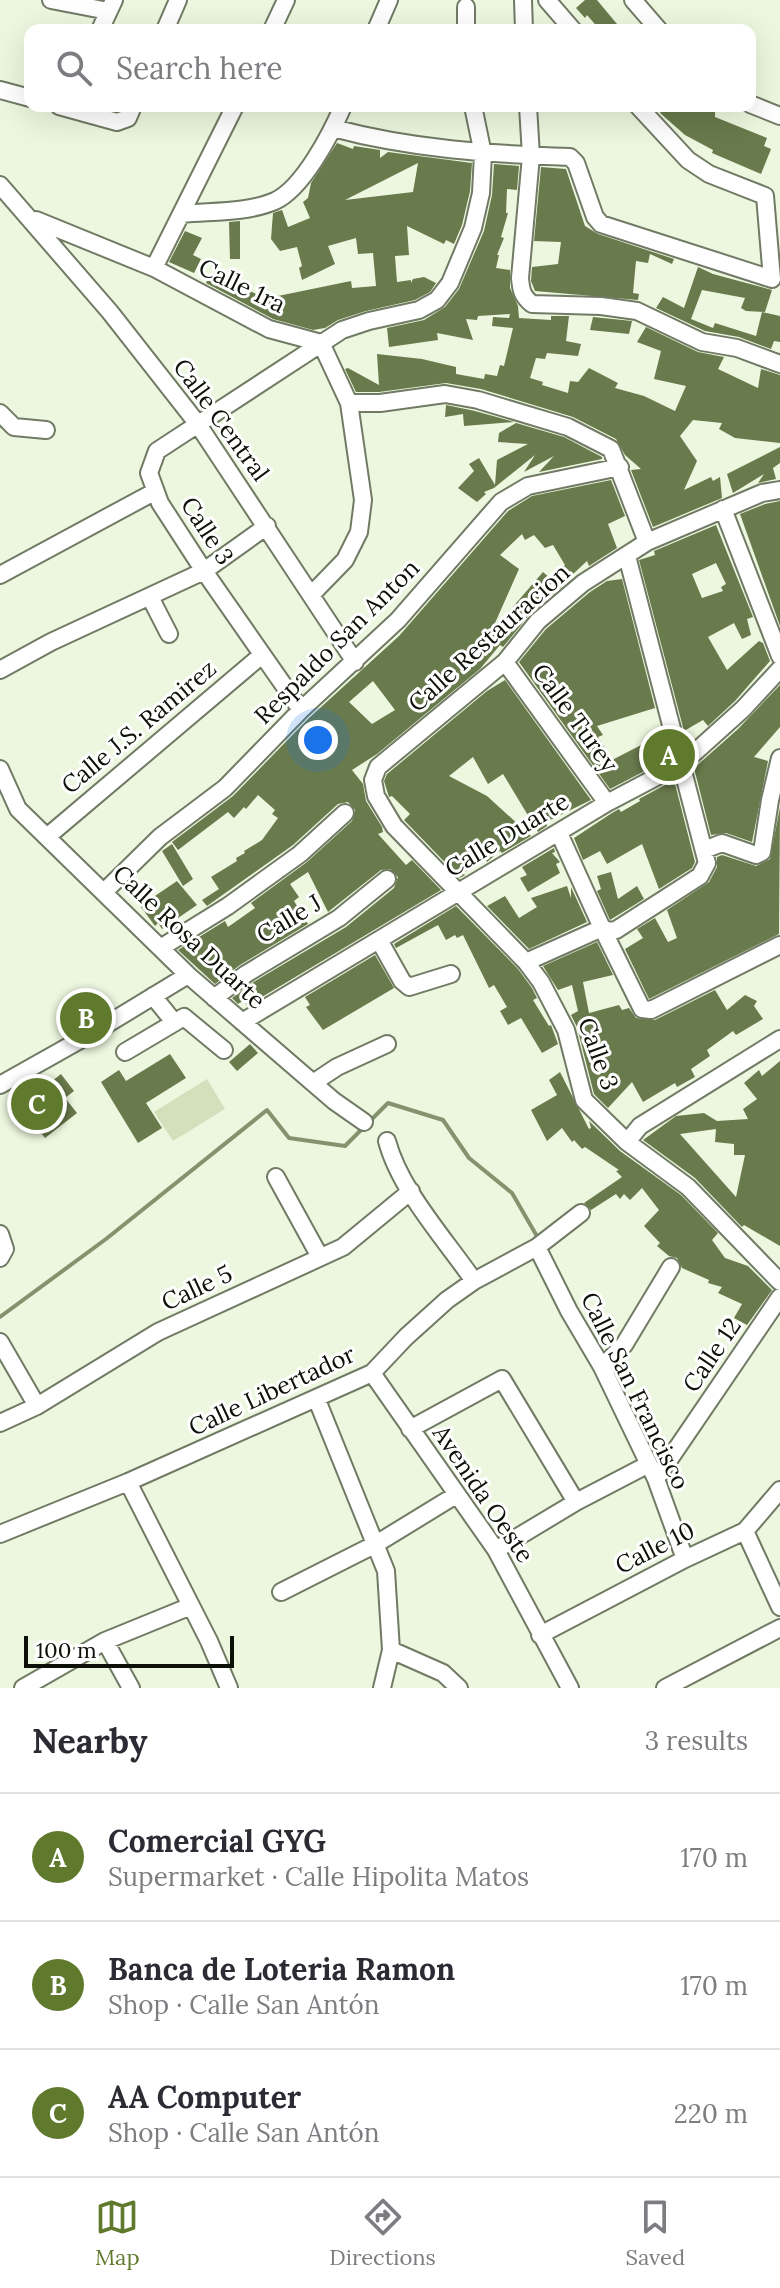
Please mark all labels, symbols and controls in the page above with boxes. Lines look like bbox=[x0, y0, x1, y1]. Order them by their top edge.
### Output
search box bbox=[24, 24, 756, 112]
icon: search bbox=[52, 46, 96, 90]
text: Search here bbox=[116, 49, 283, 87]
street label: Calle 1ra bbox=[194, 251, 291, 320]
street label: Calle Central bbox=[167, 352, 276, 487]
street label: Calle 3 bbox=[174, 491, 241, 571]
street label: Respaldo San Anton bbox=[248, 553, 426, 731]
street label: Calle Restauracion bbox=[401, 557, 576, 718]
street label: Calle J.S. Ramirez bbox=[55, 653, 223, 800]
street label: Calle Turey bbox=[526, 657, 625, 778]
your location bbox=[298, 720, 338, 760]
pin: A bbox=[643, 725, 695, 785]
street label: Calle Duarte bbox=[439, 785, 574, 884]
street label: Calle Rosa Duarte bbox=[106, 858, 272, 1015]
street label: Calle J bbox=[251, 887, 327, 950]
pin: B bbox=[60, 988, 112, 1048]
street label: Calle 3 bbox=[571, 1013, 626, 1094]
pin: C bbox=[11, 1074, 63, 1134]
street label: Calle 5 bbox=[156, 1258, 237, 1317]
street label: Calle San Francisco bbox=[574, 1287, 697, 1495]
street label: Calle 12 bbox=[675, 1312, 748, 1398]
street label: Calle Libertador bbox=[184, 1338, 361, 1443]
street label: Avenida Oeste bbox=[425, 1418, 541, 1568]
street label: Calle 10 bbox=[610, 1514, 700, 1581]
scale bar bbox=[24, 1632, 234, 1668]
text: 100 m bbox=[36, 1636, 97, 1664]
text: Nearby bbox=[32, 1719, 148, 1762]
text: 3 results bbox=[645, 1724, 748, 1757]
text: Comercial GYG bbox=[108, 1822, 326, 1860]
text: A bbox=[49, 1841, 67, 1874]
text: 170 m bbox=[680, 1841, 748, 1874]
text: Supermarket · Calle Hipolita Matos bbox=[108, 1860, 529, 1893]
text: Banca de Loteria Ramon bbox=[108, 1950, 455, 1988]
text: B bbox=[49, 1969, 67, 2002]
text: 170 m bbox=[680, 1969, 748, 2002]
text: Shop · Calle San Antón bbox=[108, 1988, 380, 2021]
text: AA Computer bbox=[108, 2078, 301, 2116]
text: C bbox=[49, 2097, 67, 2130]
text: 220 m bbox=[674, 2097, 748, 2130]
text: Shop · Calle San Antón bbox=[108, 2116, 380, 2149]
tab: Map bbox=[95, 2195, 140, 2271]
tab: Directions bbox=[329, 2195, 436, 2271]
tab: Saved bbox=[626, 2195, 685, 2271]

